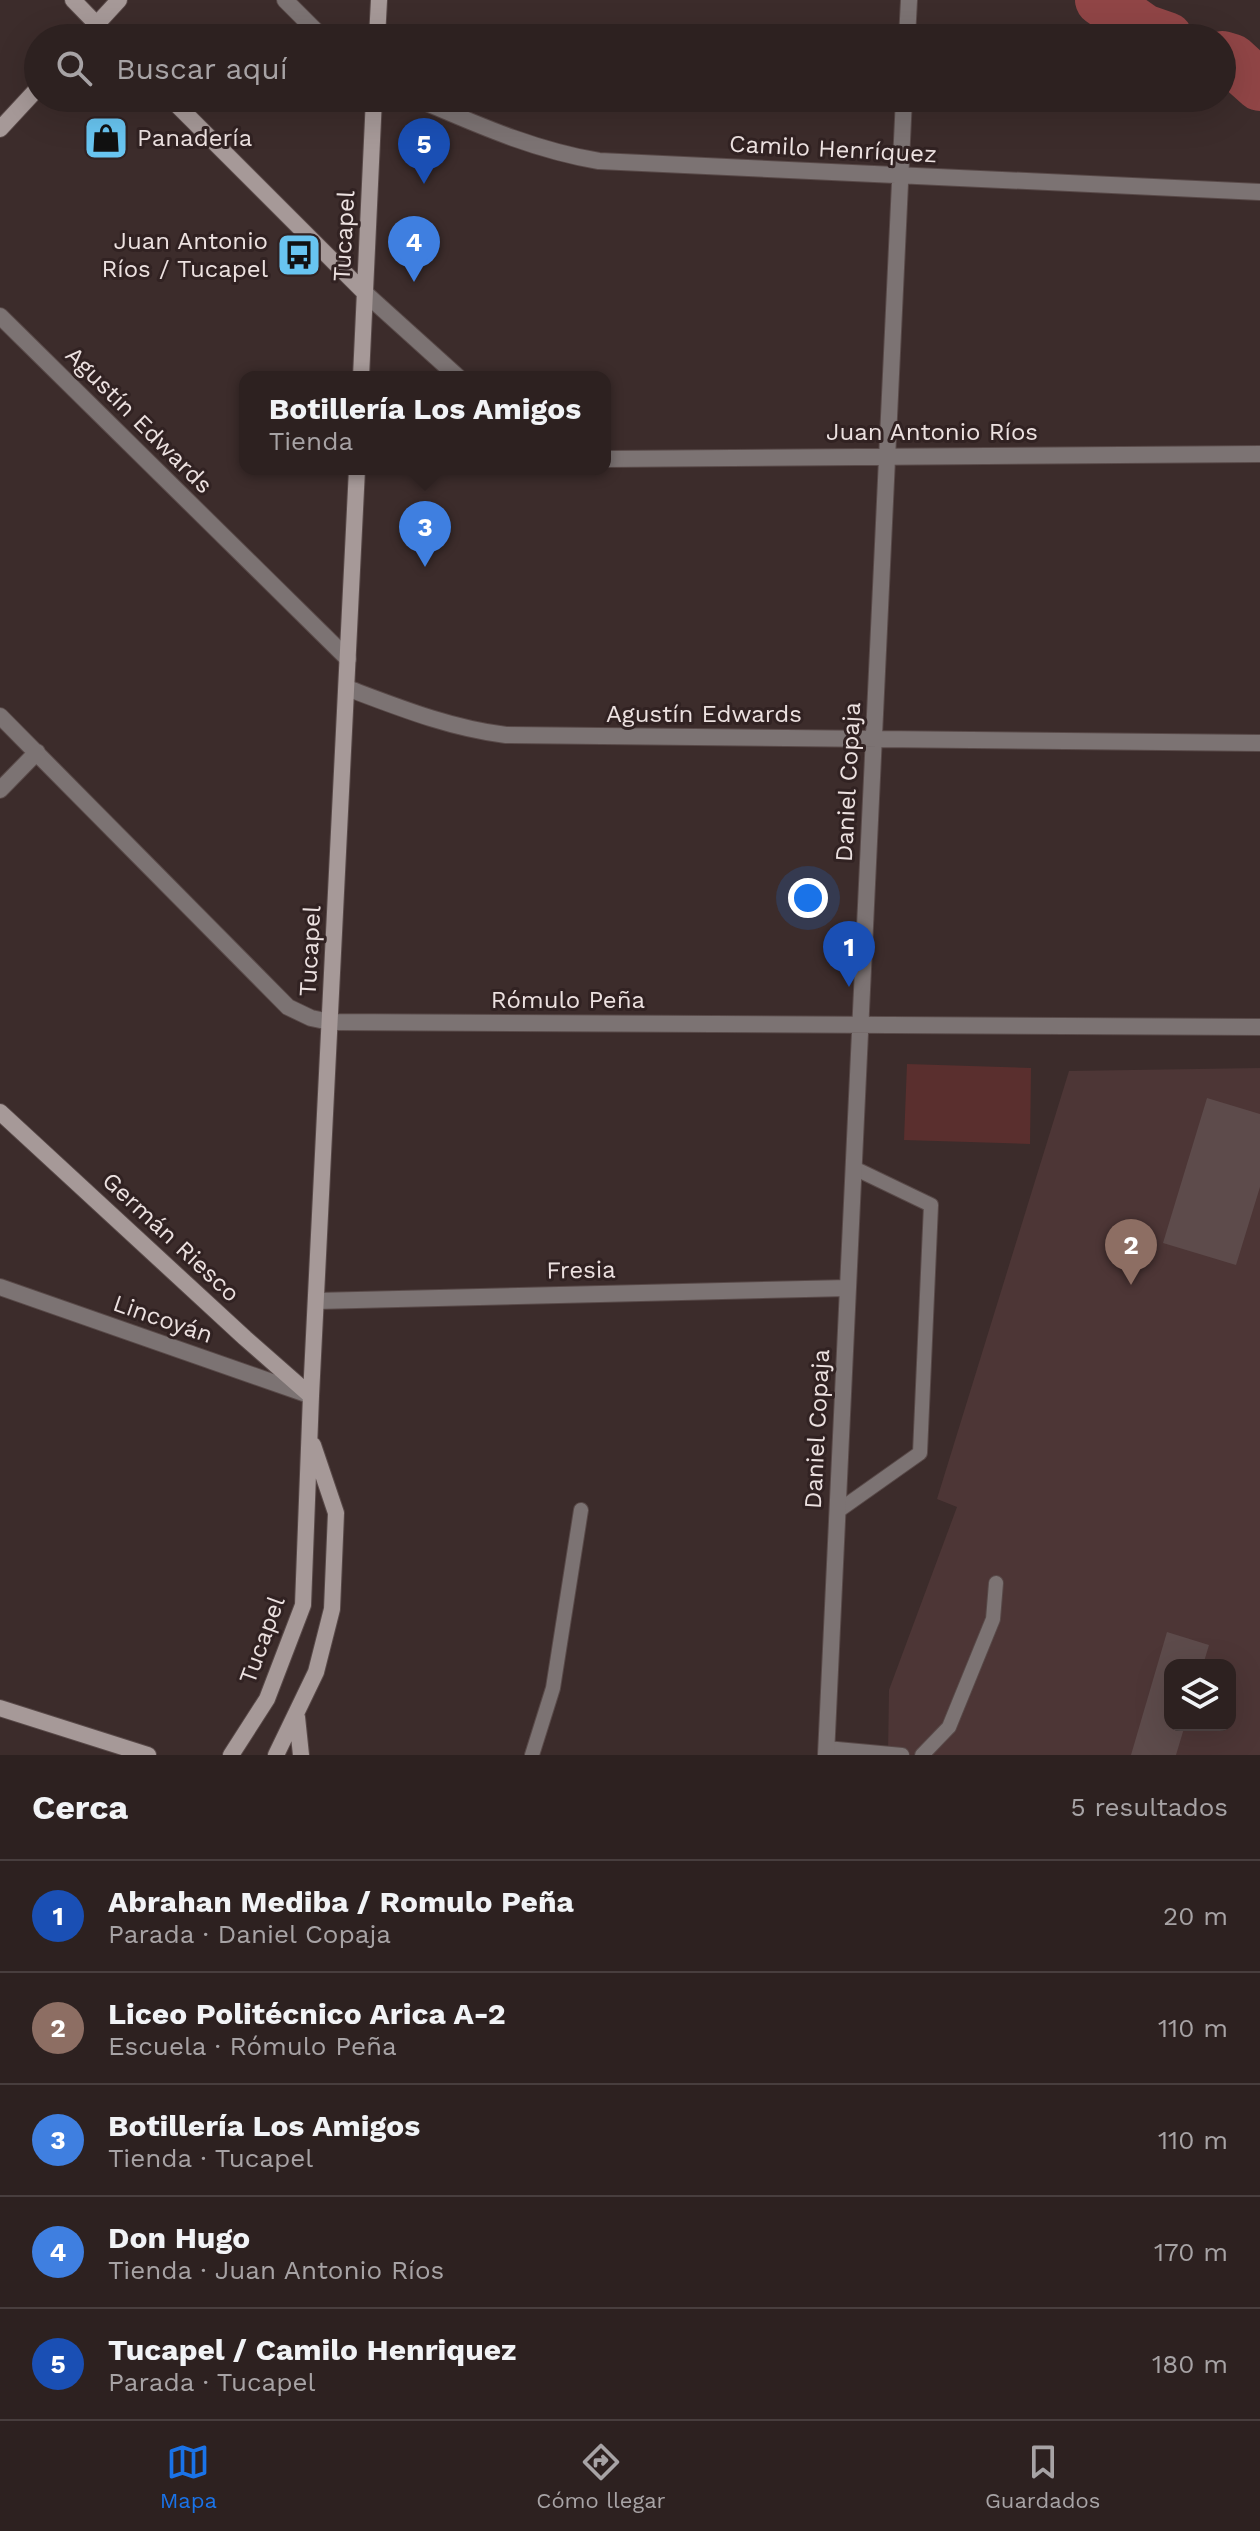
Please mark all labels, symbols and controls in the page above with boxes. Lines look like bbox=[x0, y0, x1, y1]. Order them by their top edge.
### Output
search box bbox=[24, 24, 1236, 112]
icon: search bbox=[52, 46, 96, 90]
text: Buscar aquí bbox=[116, 51, 288, 86]
shop icon: Panadería bbox=[82, 114, 130, 162]
pin: 5 bbox=[398, 118, 450, 184]
place label: Panadería bbox=[137, 124, 252, 152]
street label: Camilo Henríquez bbox=[728, 130, 938, 168]
street label: Tucapel bbox=[328, 189, 360, 282]
pin: 4 bbox=[388, 216, 440, 282]
place label: Juan Antonio Ríos / Tucapel bbox=[102, 227, 269, 283]
bus stop icon: Juan Antonio Ríos / Tucapel bbox=[275, 231, 323, 279]
street label: Agustín Edwards bbox=[60, 341, 218, 499]
popup bbox=[239, 371, 611, 475]
text: Botillería Los Amigos bbox=[269, 391, 581, 426]
street label: Juan Antonio Ríos bbox=[826, 418, 1038, 446]
text: Tienda bbox=[269, 426, 353, 456]
pin: 3 bbox=[399, 501, 451, 567]
street label: Agustín Edwards bbox=[606, 700, 802, 728]
street label: Daniel Copaja bbox=[830, 701, 866, 863]
your location bbox=[788, 878, 828, 918]
street label: Tucapel bbox=[294, 904, 326, 997]
pin: 1 bbox=[823, 921, 875, 987]
street label: Rómulo Peña bbox=[491, 986, 645, 1014]
street label: Germán Riesco bbox=[97, 1166, 245, 1308]
pin: 2 bbox=[1105, 1219, 1157, 1285]
street label: Fresia bbox=[546, 1255, 616, 1285]
street label: Lincoyán bbox=[109, 1289, 217, 1349]
street label: Daniel Copaja bbox=[799, 1348, 835, 1510]
street label: Tucapel bbox=[233, 1592, 291, 1688]
map controls bbox=[1164, 1659, 1236, 1731]
button: layers bbox=[1164, 1659, 1236, 1731]
text: Cerca bbox=[32, 1787, 128, 1827]
text: 5 resultados bbox=[1070, 1792, 1228, 1822]
text: Abrahan Mediba / Romulo Peña bbox=[108, 1884, 574, 1919]
text: 1 bbox=[52, 1901, 64, 1931]
text: 20 m bbox=[1163, 1901, 1228, 1931]
text: Parada · Daniel Copaja bbox=[108, 1919, 391, 1949]
text: Liceo Politécnico Arica A-2 bbox=[108, 1996, 506, 2031]
text: 2 bbox=[50, 2013, 66, 2043]
text: 110 m bbox=[1158, 2013, 1228, 2043]
text: Escuela · Rómulo Peña bbox=[108, 2031, 397, 2061]
text: Botillería Los Amigos bbox=[108, 2108, 420, 2143]
text: 3 bbox=[50, 2125, 66, 2155]
text: 110 m bbox=[1158, 2125, 1228, 2155]
text: Tienda · Tucapel bbox=[108, 2143, 313, 2173]
text: Don Hugo bbox=[108, 2220, 250, 2255]
text: 4 bbox=[50, 2237, 66, 2267]
text: 170 m bbox=[1154, 2237, 1228, 2267]
text: Tienda · Juan Antonio Ríos bbox=[108, 2255, 444, 2285]
text: Tucapel / Camilo Henriquez bbox=[108, 2332, 517, 2367]
text: 5 bbox=[50, 2349, 66, 2379]
text: 180 m bbox=[1152, 2349, 1228, 2379]
text: Parada · Tucapel bbox=[108, 2367, 315, 2397]
tab: Mapa bbox=[160, 2440, 217, 2513]
tab: Cómo llegar bbox=[536, 2440, 666, 2513]
tab: Guardados bbox=[985, 2440, 1100, 2513]

